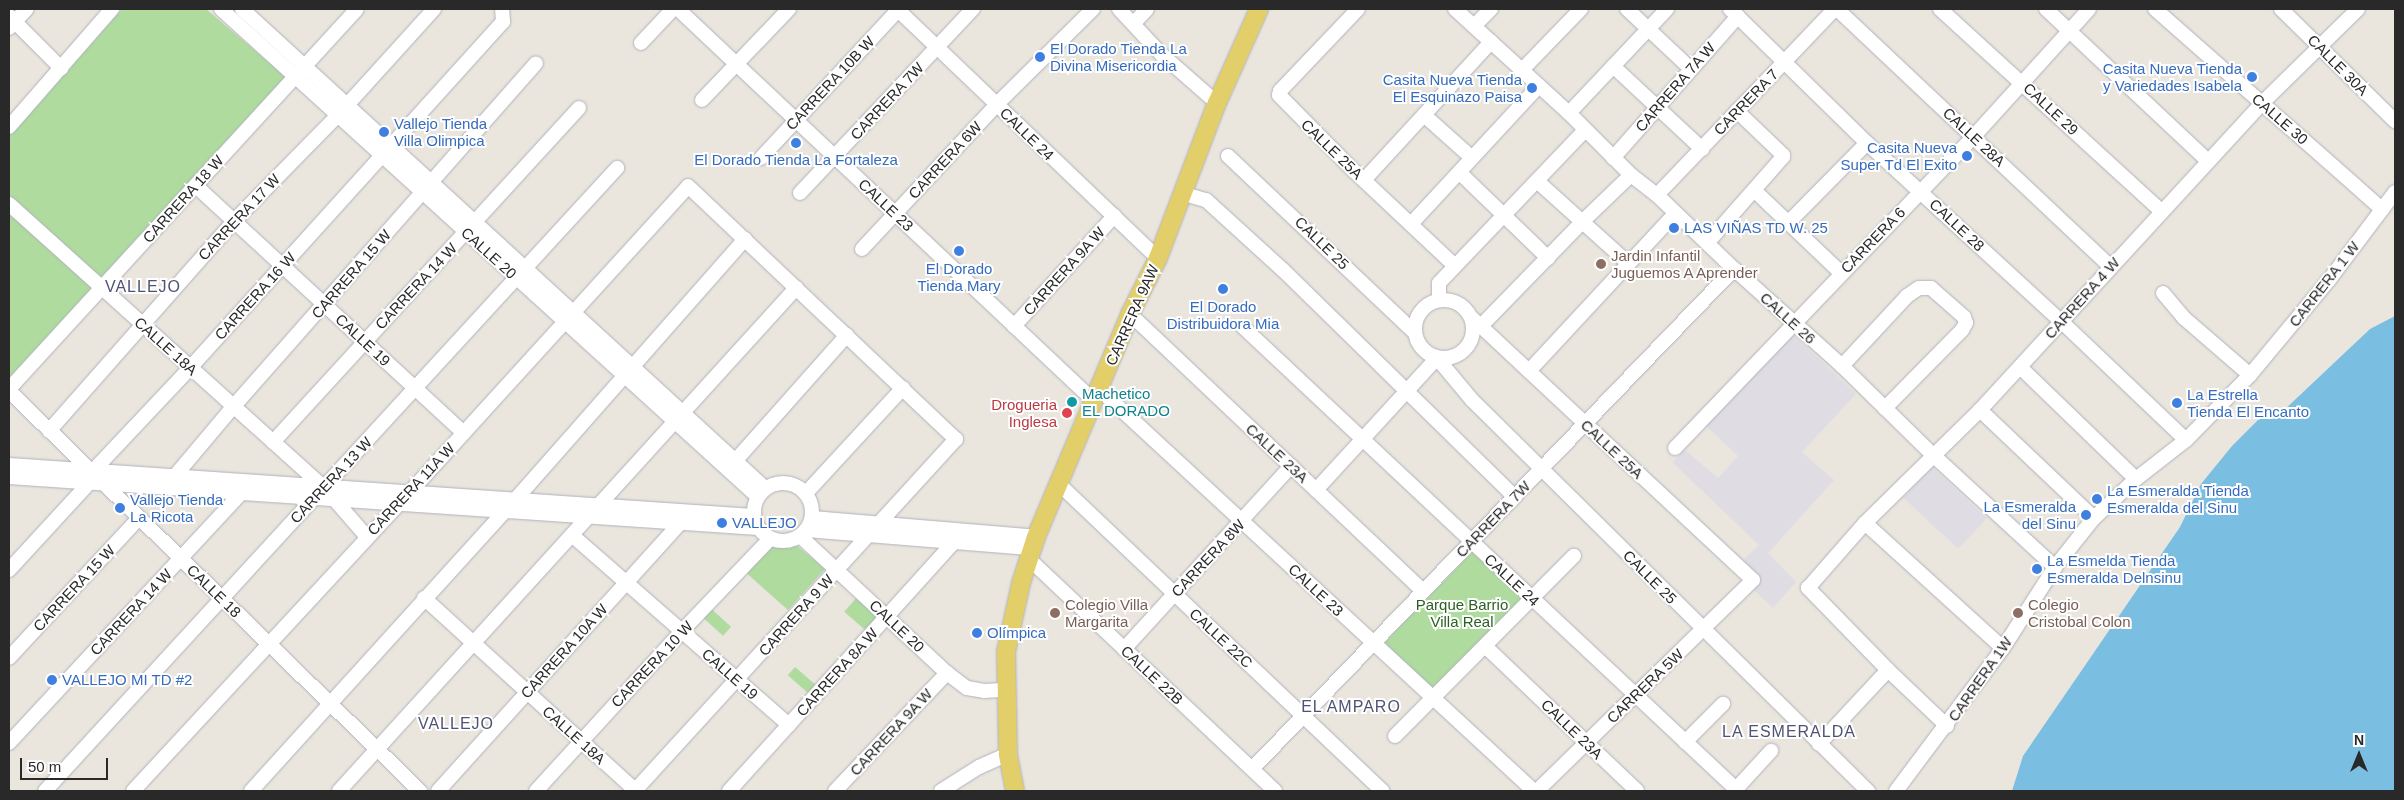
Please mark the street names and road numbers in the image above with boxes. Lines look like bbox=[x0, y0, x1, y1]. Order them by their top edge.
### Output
street label: CALLE 30A bbox=[2304, 31, 2372, 99]
street label: CARRERA 10B W bbox=[782, 32, 878, 134]
street label: CARRERA 7A W bbox=[1631, 38, 1719, 136]
street label: CARRERA 7W bbox=[846, 58, 928, 144]
street label: CARRERA 7 bbox=[1710, 65, 1782, 139]
street label: CALLE 29 bbox=[2020, 79, 2082, 139]
street label: CALLE 30 bbox=[2248, 90, 2312, 148]
street label: CALLE 24 bbox=[996, 104, 1058, 164]
street label: CALLE 28A bbox=[1939, 104, 2009, 170]
street label: CALLE 25A bbox=[1298, 115, 1366, 183]
street label: CARRERA 6W bbox=[904, 117, 986, 203]
street label: CARRERA 18 W bbox=[139, 151, 227, 247]
street label: CARRERA 17 W bbox=[194, 170, 284, 264]
street label: CALLE 23 bbox=[855, 175, 917, 235]
street label: CALLE 28 bbox=[1926, 195, 1988, 255]
street label: CARRERA 6 bbox=[1837, 203, 1909, 277]
street label: CALLE 25 bbox=[1291, 213, 1353, 273]
street label: CALLE 20 bbox=[458, 223, 520, 283]
street label: CARRERA 9A W bbox=[1019, 223, 1109, 319]
street label: CARRERA 15 W bbox=[307, 226, 395, 322]
street label: CARRERA 1 W bbox=[2285, 237, 2363, 331]
street label: CARRERA 14 W bbox=[371, 239, 461, 333]
street label: CARRERA 16 W bbox=[211, 248, 299, 344]
street label: CARRERA 4 W bbox=[2040, 253, 2124, 343]
street label: CARRERA 9AW bbox=[1102, 261, 1162, 369]
street label: CALLE 26 bbox=[1757, 288, 1819, 348]
street label: CALLE 19 bbox=[332, 310, 394, 370]
street label: CALLE 18A bbox=[131, 313, 201, 379]
street label: CALLE 25A bbox=[1577, 416, 1647, 482]
street label: CALLE 23A bbox=[1242, 420, 1312, 486]
street label: CARRERA 13 W bbox=[286, 433, 376, 527]
street label: CARRERA 11A W bbox=[363, 438, 459, 540]
street label: CARRERA 7W bbox=[1452, 477, 1534, 561]
street label: CARRERA 8W bbox=[1167, 515, 1249, 601]
street label: CARRERA 15 W bbox=[29, 541, 119, 635]
street label: CALLE 25 bbox=[1619, 546, 1681, 608]
street label: CALLE 24 bbox=[1481, 550, 1543, 610]
street label: CALLE 23 bbox=[1285, 560, 1347, 620]
street label: CALLE 18 bbox=[183, 561, 245, 621]
street label: CARRERA 14 W bbox=[86, 565, 176, 659]
street label: CARRERA 9 W bbox=[754, 570, 838, 660]
street label: CALLE 20 bbox=[866, 596, 928, 656]
street label: CARRERA 10A W bbox=[516, 599, 612, 703]
street label: CALLE 22C bbox=[1186, 604, 1256, 672]
street label: CARRERA 10 W bbox=[607, 617, 697, 711]
street label: CARRERA 8A W bbox=[792, 624, 882, 720]
street label: CARRERA 1W bbox=[1944, 633, 2016, 725]
street label: CALLE 22B bbox=[1117, 642, 1187, 708]
street label: CALLE 19 bbox=[698, 645, 762, 703]
street label: CARRERA 5W bbox=[1603, 645, 1687, 727]
street label: CARRERA 9A W bbox=[845, 684, 937, 780]
street label: CALLE 23A bbox=[1538, 695, 1606, 763]
street label: CALLE 18A bbox=[539, 702, 609, 768]

